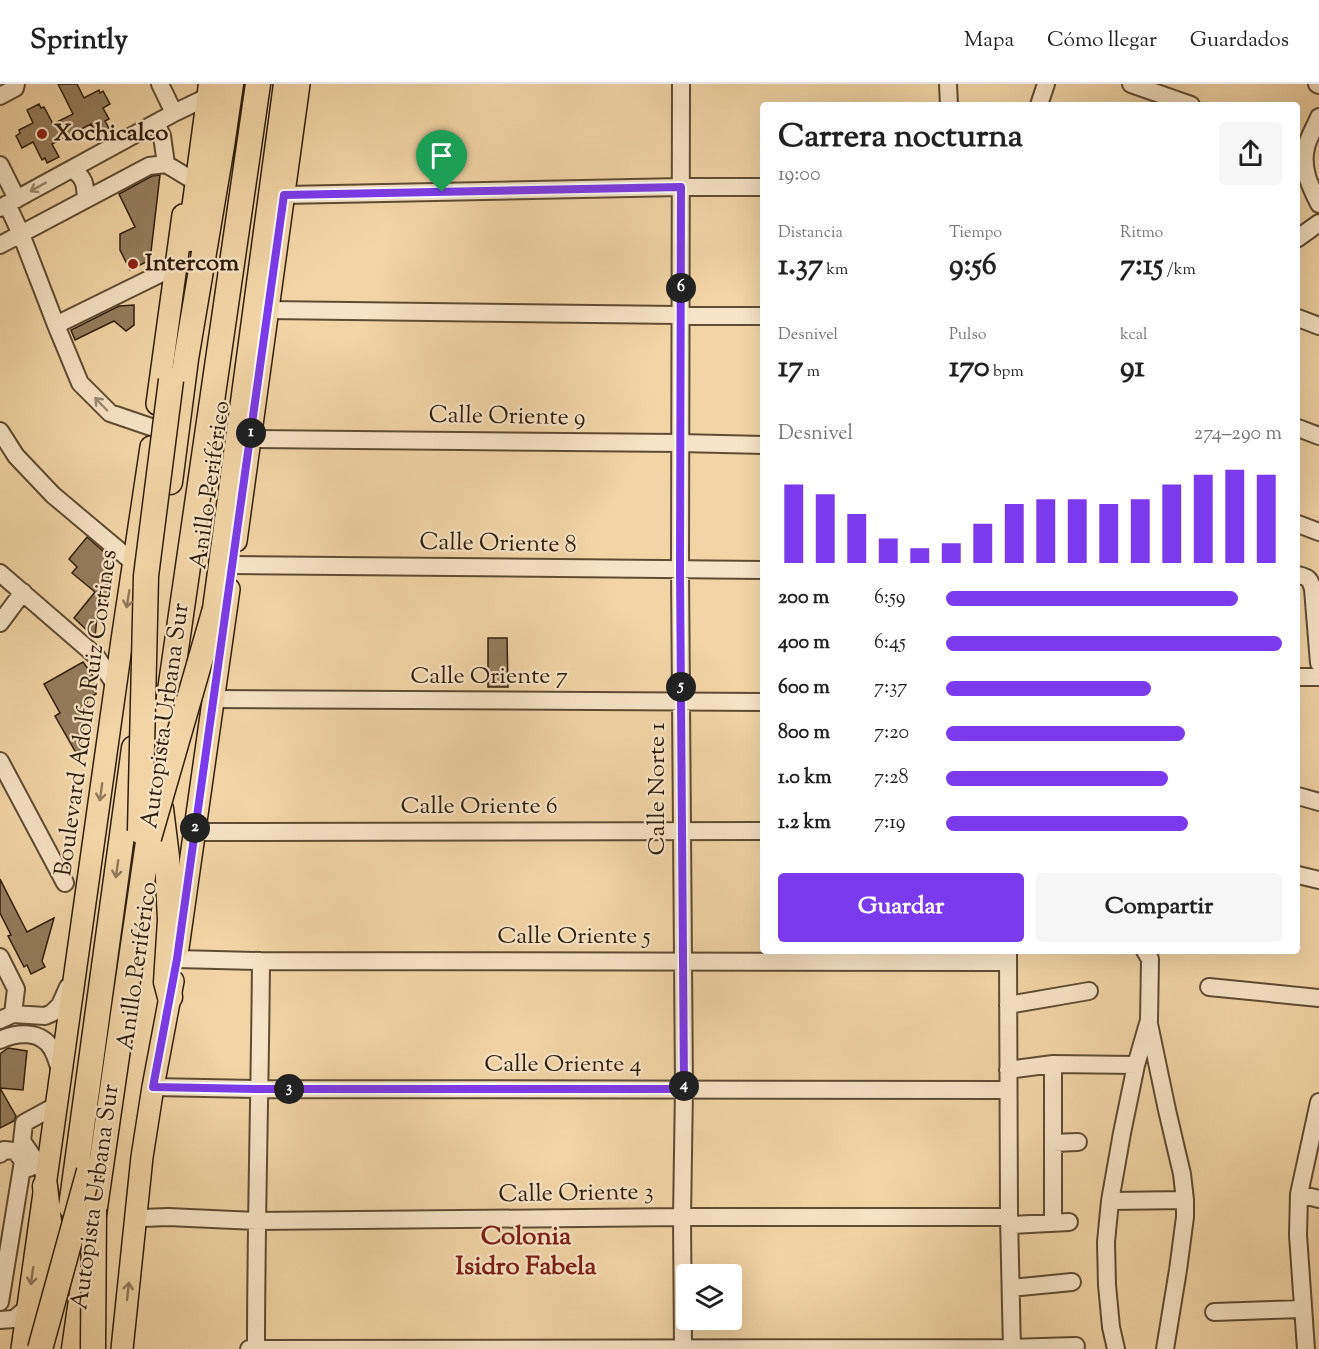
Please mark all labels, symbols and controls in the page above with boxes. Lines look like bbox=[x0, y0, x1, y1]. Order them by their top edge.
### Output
text: Sprintly bbox=[30, 21, 128, 61]
text: Mapa bbox=[964, 26, 1014, 56]
text: Cómo llegar bbox=[1047, 26, 1157, 56]
text: Guardados bbox=[1190, 26, 1289, 56]
text: Carrera nocturna bbox=[778, 114, 1023, 162]
place label: Xochicalco bbox=[54, 117, 168, 151]
button: share bbox=[1219, 122, 1282, 185]
marker: Xochicalco bbox=[35, 127, 49, 141]
pin bbox=[416, 130, 467, 192]
icon: arrive bbox=[425, 139, 458, 172]
text: 19:00 bbox=[778, 161, 820, 190]
one-way arrow bbox=[30, 181, 47, 193]
text: Distancia bbox=[778, 222, 843, 245]
text: Tiempo bbox=[949, 222, 1002, 245]
text: Ritmo bbox=[1120, 222, 1163, 245]
text: 1.37 bbox=[778, 245, 823, 288]
text: 9:56 bbox=[949, 245, 997, 288]
text: 7:15 bbox=[1120, 245, 1163, 288]
place label: Intercom bbox=[145, 247, 239, 281]
marker: Intercom bbox=[126, 257, 140, 271]
text: km bbox=[823, 259, 848, 282]
text: /km bbox=[1163, 259, 1196, 282]
pin: 6 bbox=[666, 273, 696, 303]
text: 6 bbox=[677, 276, 685, 299]
text: Desnivel bbox=[778, 324, 838, 347]
text: Pulso bbox=[949, 324, 987, 347]
text: kcal bbox=[1120, 324, 1148, 347]
text: 17 bbox=[778, 347, 803, 390]
text: 170 bbox=[949, 347, 990, 390]
text: 91 bbox=[1120, 347, 1145, 390]
text: m bbox=[803, 361, 820, 384]
text: bpm bbox=[990, 361, 1024, 384]
one-way arrow bbox=[94, 397, 109, 412]
street label: Anillo Periférico bbox=[182, 398, 240, 572]
street label: Calle Oriente 9 bbox=[428, 399, 586, 435]
pin: 1 bbox=[236, 418, 266, 448]
text: Desnivel bbox=[778, 420, 853, 449]
text: 274–290 m bbox=[1194, 420, 1282, 449]
text: 1 bbox=[248, 421, 254, 444]
street label: Calle Oriente 8 bbox=[419, 526, 577, 562]
street label: Boulevard Adolfo Ruiz Cortines bbox=[47, 548, 127, 878]
text: 200 m bbox=[778, 584, 829, 613]
text: 6:59 bbox=[874, 584, 906, 613]
one-way arrow bbox=[123, 589, 134, 608]
street label: Autopista Urbana Sur bbox=[133, 601, 199, 831]
text: 400 m bbox=[778, 629, 830, 658]
text: 6:45 bbox=[874, 629, 906, 658]
street label: Calle Oriente 7 bbox=[410, 660, 568, 694]
pin: 5 bbox=[666, 672, 696, 702]
text: 600 m bbox=[778, 674, 830, 703]
text: 7:37 bbox=[874, 674, 907, 703]
text: 5 bbox=[678, 675, 684, 698]
text: 800 m bbox=[778, 719, 830, 748]
text: 7:20 bbox=[874, 719, 909, 748]
street label: Calle Norte 1 bbox=[641, 722, 675, 856]
text: 1.0 km bbox=[778, 764, 832, 793]
text: 7:28 bbox=[874, 764, 909, 793]
one-way arrow bbox=[95, 782, 106, 802]
street label: Calle Oriente 6 bbox=[400, 790, 558, 824]
text: 1.2 km bbox=[778, 809, 831, 838]
text: 7:19 bbox=[874, 809, 906, 838]
pin: 2 bbox=[180, 813, 210, 843]
text: 2 bbox=[191, 816, 199, 839]
one-way arrow bbox=[111, 859, 122, 879]
button: Guardar bbox=[778, 873, 1024, 942]
button: Compartir bbox=[1036, 873, 1282, 942]
street label: Anillo Periférico bbox=[109, 879, 167, 1053]
street label: Calle Oriente 5 bbox=[497, 920, 651, 954]
street label: Calle Oriente 4 bbox=[484, 1048, 642, 1082]
pin: 4 bbox=[669, 1071, 699, 1101]
pin: 3 bbox=[274, 1074, 304, 1104]
text: 4 bbox=[680, 1074, 688, 1097]
text: 3 bbox=[286, 1077, 292, 1100]
street label: Autopista Urbana Sur bbox=[63, 1082, 129, 1312]
street label: Calle Oriente 3 bbox=[498, 1176, 654, 1212]
district label: Colonia Isidro Fabela bbox=[455, 1219, 597, 1286]
map controls bbox=[676, 1264, 742, 1330]
button: layers bbox=[676, 1264, 742, 1330]
one-way arrow bbox=[26, 1266, 37, 1286]
one-way arrow bbox=[123, 1281, 134, 1301]

